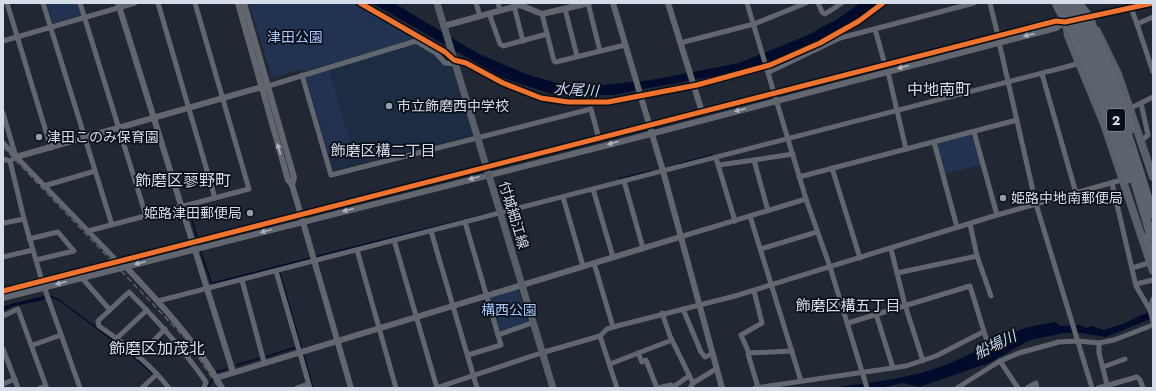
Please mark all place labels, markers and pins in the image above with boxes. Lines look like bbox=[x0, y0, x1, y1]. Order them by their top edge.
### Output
place label: 市立飾磨西中学校 bbox=[397, 96, 509, 116]
marker: 市立飾磨西中学校 bbox=[384, 101, 394, 111]
place label: 津田このみ保育園 bbox=[47, 127, 159, 147]
marker: 津田このみ保育園 bbox=[34, 132, 44, 142]
place label: 姫路中地南郵便局 bbox=[1011, 188, 1123, 208]
marker: 姫路中地南郵便局 bbox=[998, 193, 1008, 203]
place label: 姫路津田郵便局 bbox=[144, 203, 242, 223]
marker: 姫路津田郵便局 bbox=[245, 208, 255, 218]

